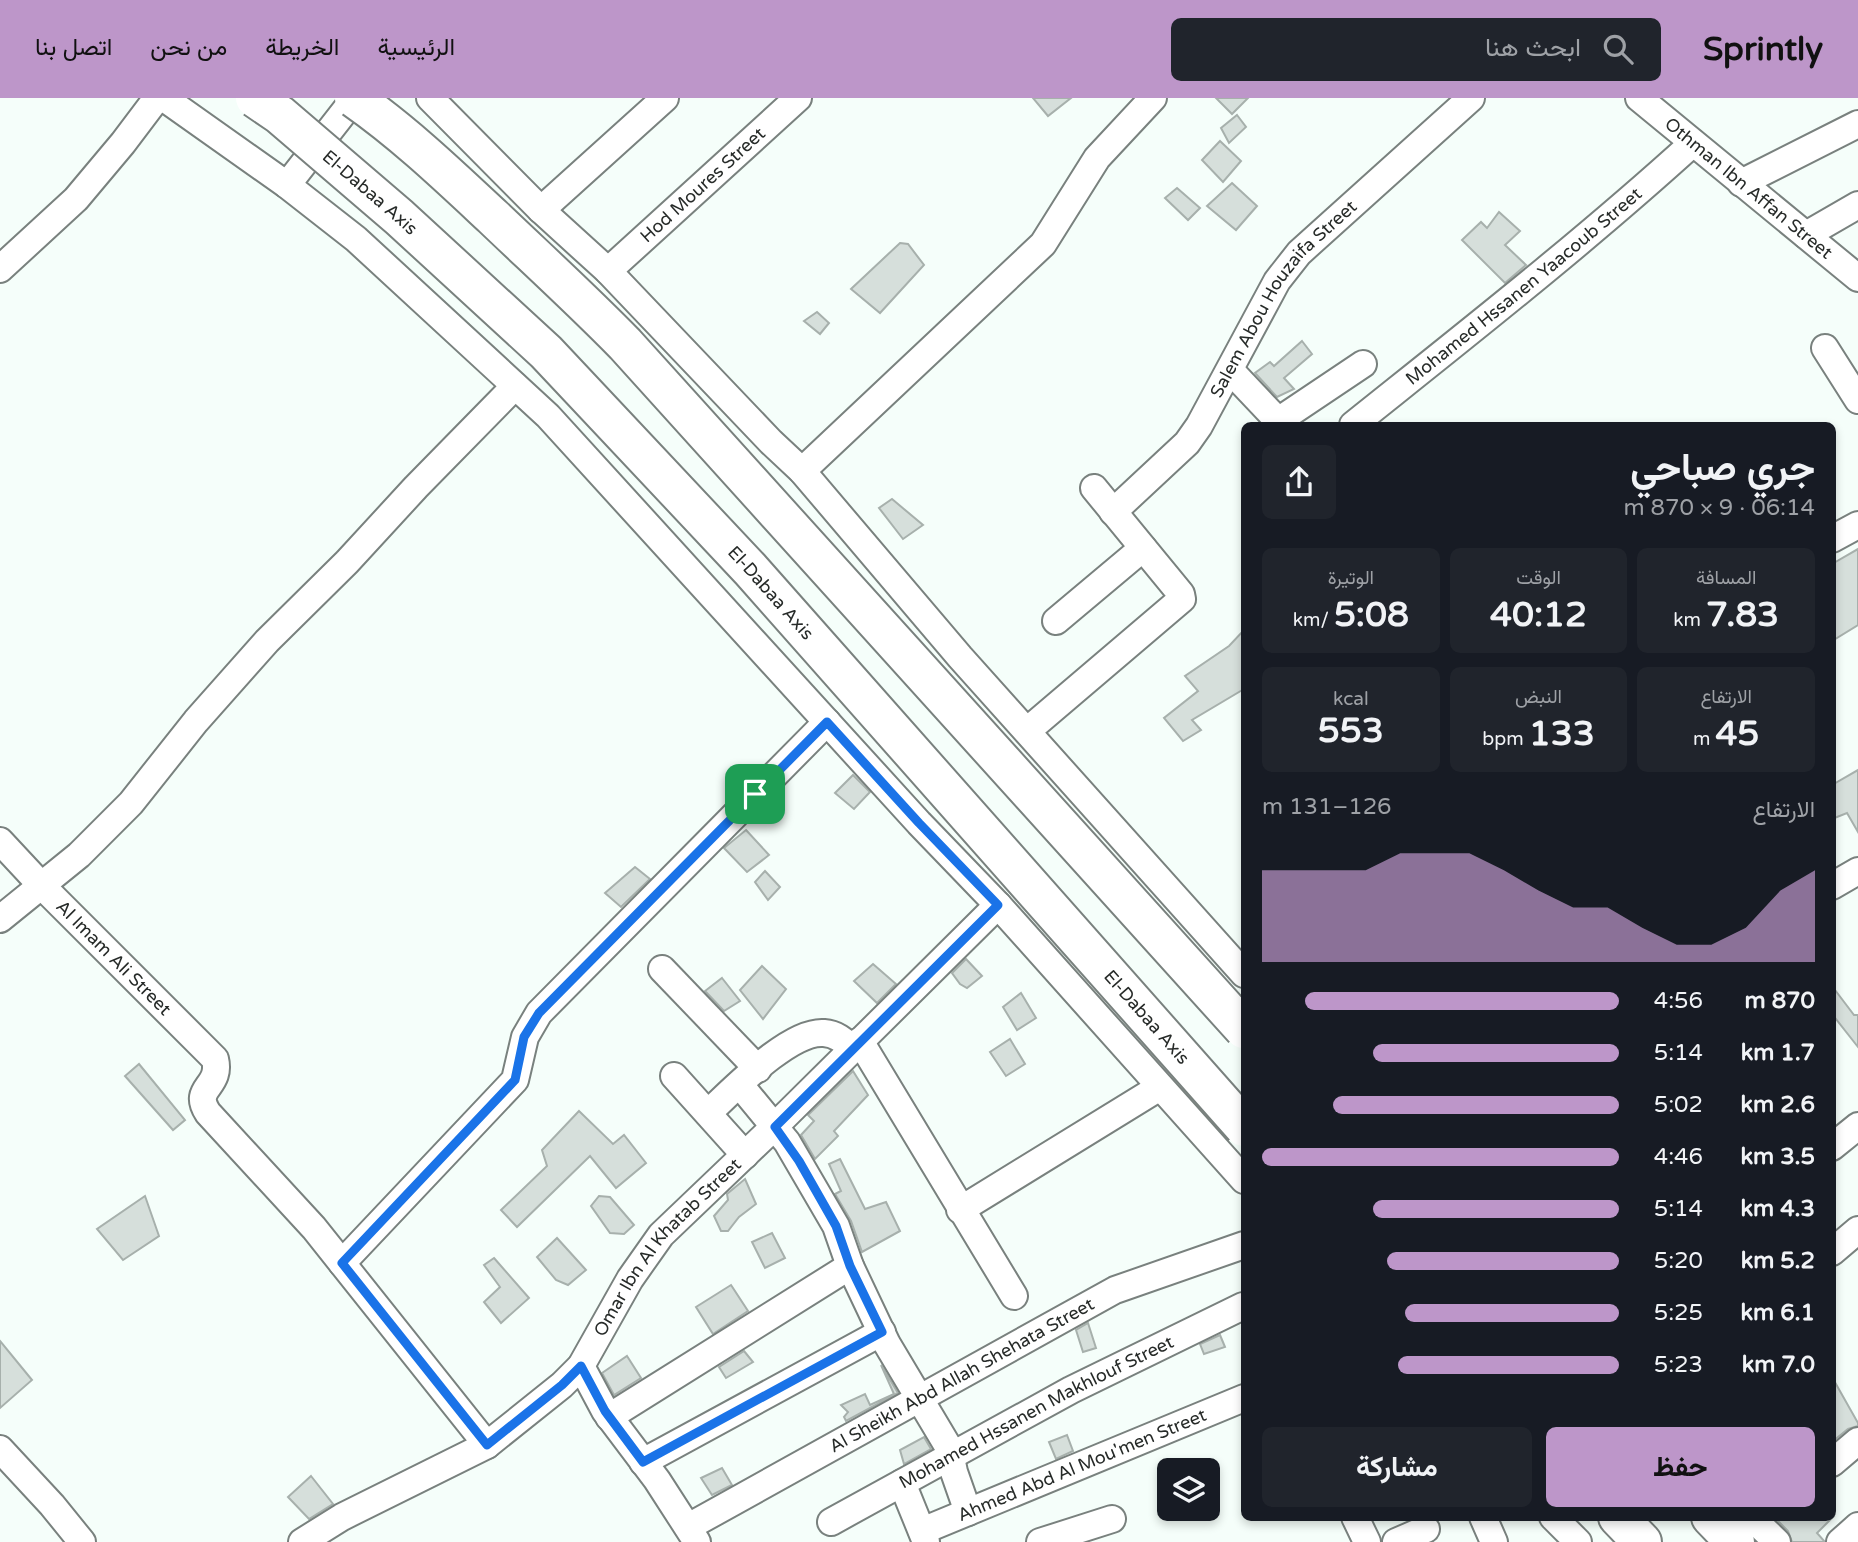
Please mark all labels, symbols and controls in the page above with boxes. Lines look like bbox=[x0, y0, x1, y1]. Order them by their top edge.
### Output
search box bbox=[1171, 18, 1661, 81]
icon: search bbox=[1599, 30, 1637, 68]
text: Sprintly bbox=[1703, 30, 1823, 69]
text: ابحث هنا bbox=[1485, 32, 1581, 63]
text: اتصل بنا bbox=[35, 33, 112, 62]
text: من نحن bbox=[150, 33, 227, 62]
text: الخريطة bbox=[265, 33, 339, 62]
text: الرئيسية bbox=[377, 33, 455, 62]
street label: Othman Ibn Affan Street bbox=[1660, 113, 1837, 264]
street label: Hod Moures Street bbox=[636, 122, 770, 247]
street label: El-Dabaa Axis bbox=[318, 145, 422, 239]
street label: Mohamed Hssanen Yaacoub Street bbox=[1401, 183, 1646, 390]
street label: Salem Abou Houzaifa Street bbox=[1205, 195, 1361, 401]
button: share bbox=[1262, 445, 1336, 519]
text: جري صباحي bbox=[1630, 445, 1815, 491]
text: 06:14 · 9 × 870 m bbox=[1623, 494, 1815, 522]
street label: El-Dabaa Axis bbox=[723, 541, 818, 644]
text: الوتيرة bbox=[1328, 567, 1374, 589]
text: الوقت bbox=[1516, 567, 1561, 589]
text: المسافة bbox=[1696, 567, 1756, 589]
text: 5:08 bbox=[1334, 594, 1409, 636]
text: 40:12 bbox=[1490, 594, 1587, 636]
text: 7.83 bbox=[1706, 594, 1779, 636]
text: /km bbox=[1293, 609, 1334, 631]
text: km bbox=[1673, 609, 1706, 631]
text: النبض bbox=[1515, 686, 1562, 708]
text: الارتفاع bbox=[1700, 686, 1752, 708]
text: kcal bbox=[1333, 688, 1369, 710]
text: 553 bbox=[1318, 710, 1384, 752]
text: 133 bbox=[1529, 713, 1595, 755]
text: 45 bbox=[1715, 713, 1759, 755]
text: bpm bbox=[1482, 728, 1529, 750]
text: m bbox=[1693, 728, 1715, 750]
pin bbox=[725, 764, 785, 824]
icon: arrive bbox=[736, 775, 774, 813]
text: 126–131 m bbox=[1262, 793, 1392, 821]
text: الارتفاع bbox=[1753, 796, 1815, 824]
street label: Al Imam Ali Street bbox=[52, 896, 176, 1020]
street label: El-Dabaa Axis bbox=[1099, 966, 1194, 1069]
text: 4:56 bbox=[1654, 987, 1703, 1015]
text: 870 m bbox=[1745, 987, 1815, 1015]
text: 5:14 bbox=[1654, 1039, 1703, 1067]
text: 1.7 km bbox=[1741, 1039, 1815, 1067]
text: 5:02 bbox=[1654, 1091, 1703, 1119]
text: 2.6 km bbox=[1740, 1091, 1815, 1119]
text: 4:46 bbox=[1654, 1143, 1703, 1171]
text: 3.5 km bbox=[1740, 1143, 1815, 1171]
street label: Omar Ibn Al Khatab Street bbox=[589, 1153, 746, 1340]
text: 5:14 bbox=[1654, 1195, 1703, 1223]
text: 4.3 km bbox=[1740, 1195, 1815, 1223]
text: 5:20 bbox=[1654, 1247, 1703, 1275]
text: 5.2 km bbox=[1741, 1247, 1815, 1275]
street label: Al Sheikh Abd Allah Shehata Street bbox=[825, 1293, 1098, 1457]
text: 5:25 bbox=[1654, 1299, 1703, 1327]
text: 6.1 km bbox=[1740, 1299, 1815, 1327]
street label: Mohamed Hssanen Makhlouf Street bbox=[895, 1331, 1177, 1493]
text: 5:23 bbox=[1654, 1351, 1703, 1379]
text: 7.0 km bbox=[1742, 1351, 1815, 1379]
street label: Ahmed Abd Al Mou'men Street bbox=[954, 1404, 1210, 1526]
button: مشاركة bbox=[1262, 1427, 1532, 1507]
button: حفظ bbox=[1546, 1427, 1815, 1507]
map controls bbox=[1157, 1458, 1220, 1521]
button: layers bbox=[1157, 1458, 1220, 1521]

